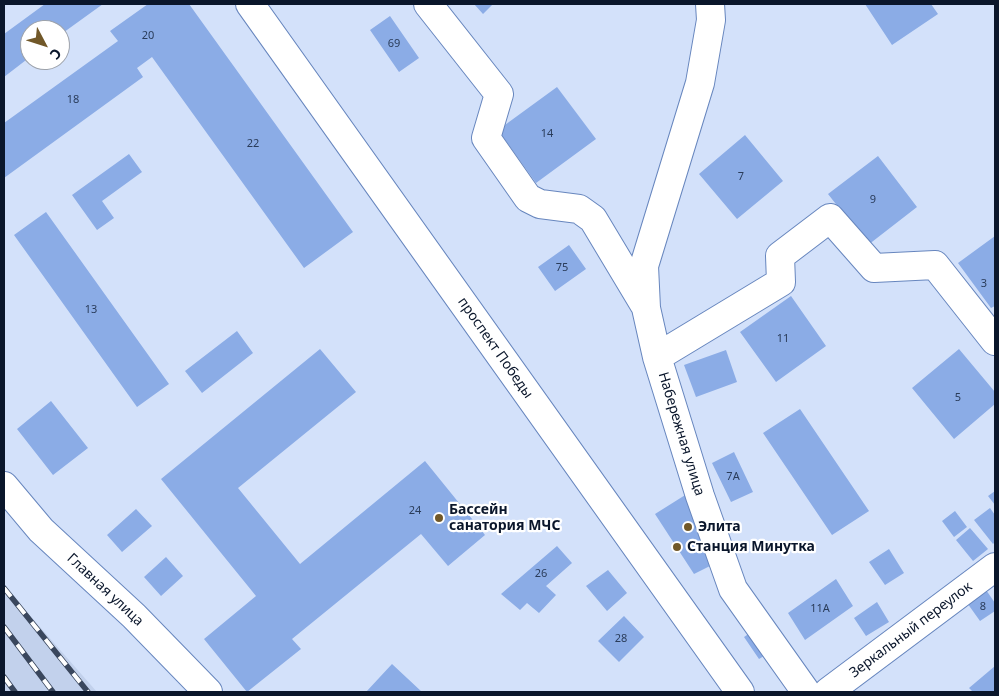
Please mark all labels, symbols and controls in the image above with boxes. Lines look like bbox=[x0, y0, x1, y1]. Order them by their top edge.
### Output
north arrow bbox=[20, 20, 70, 70]
house number: 20 bbox=[142, 29, 154, 43]
house number: 69 bbox=[388, 37, 400, 51]
text: С bbox=[46, 45, 66, 64]
house number: 18 bbox=[67, 93, 79, 107]
house number: 14 bbox=[541, 127, 553, 141]
house number: 22 bbox=[247, 137, 259, 151]
house number: 7 bbox=[738, 170, 744, 184]
house number: 9 bbox=[870, 193, 876, 207]
house number: 75 bbox=[556, 261, 568, 275]
house number: 3 bbox=[981, 277, 987, 291]
street label: проспект Победы bbox=[454, 294, 536, 402]
house number: 13 bbox=[85, 303, 97, 317]
house number: 11 bbox=[777, 332, 789, 346]
street label: Набережная улица bbox=[654, 370, 708, 498]
house number: 5 bbox=[955, 391, 961, 405]
house number: 7А bbox=[726, 470, 740, 484]
place label: Бассейн санатория МЧС bbox=[449, 502, 560, 534]
house number: 24 bbox=[409, 504, 421, 518]
marker: Бассейн санатория МЧС bbox=[433, 512, 445, 524]
place label: Элита bbox=[698, 519, 741, 535]
marker: Элита bbox=[682, 521, 694, 533]
place label: Станция Минутка bbox=[687, 539, 815, 555]
marker: Станция Минутка bbox=[671, 541, 683, 553]
street label: Главная улица bbox=[63, 550, 147, 630]
house number: 26 bbox=[535, 567, 547, 581]
street label: Зеркальный переулок bbox=[846, 578, 976, 682]
house number: 8 bbox=[980, 600, 986, 614]
house number: 11А bbox=[810, 602, 830, 616]
house number: 28 bbox=[615, 632, 627, 646]

